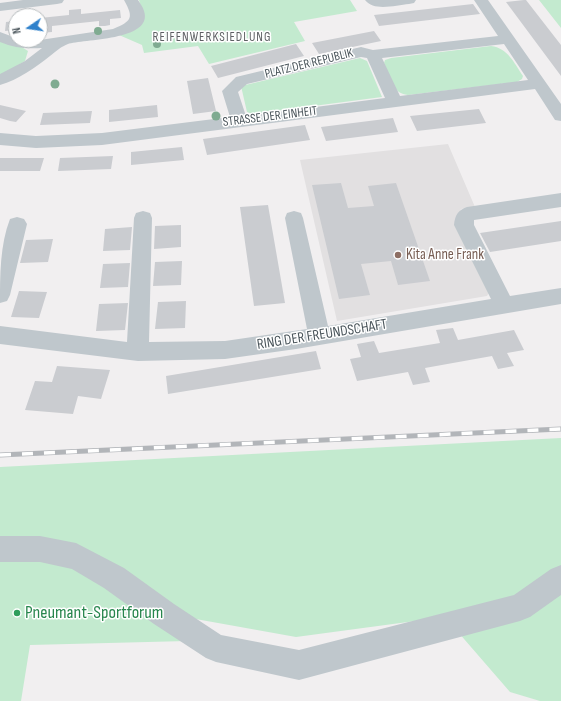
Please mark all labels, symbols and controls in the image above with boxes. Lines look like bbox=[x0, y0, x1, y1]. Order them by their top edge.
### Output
north arrow bbox=[8, 8, 48, 48]
text: N bbox=[10, 26, 24, 35]
district label: REIFENWERKSIEDLUNG bbox=[153, 30, 271, 46]
street label: PLATZ DER REPUBLIK bbox=[263, 45, 355, 83]
street label: STRASSE DER EINHEIT bbox=[222, 103, 318, 131]
place label: Kita Anne Frank bbox=[406, 246, 484, 264]
marker: Kita Anne Frank bbox=[393, 250, 403, 260]
street label: RING DER FREUNDSCHAFT bbox=[256, 316, 388, 354]
place label: Pneumant-Sportforum bbox=[25, 602, 163, 624]
marker: Pneumant-Sportforum bbox=[12, 608, 22, 618]

